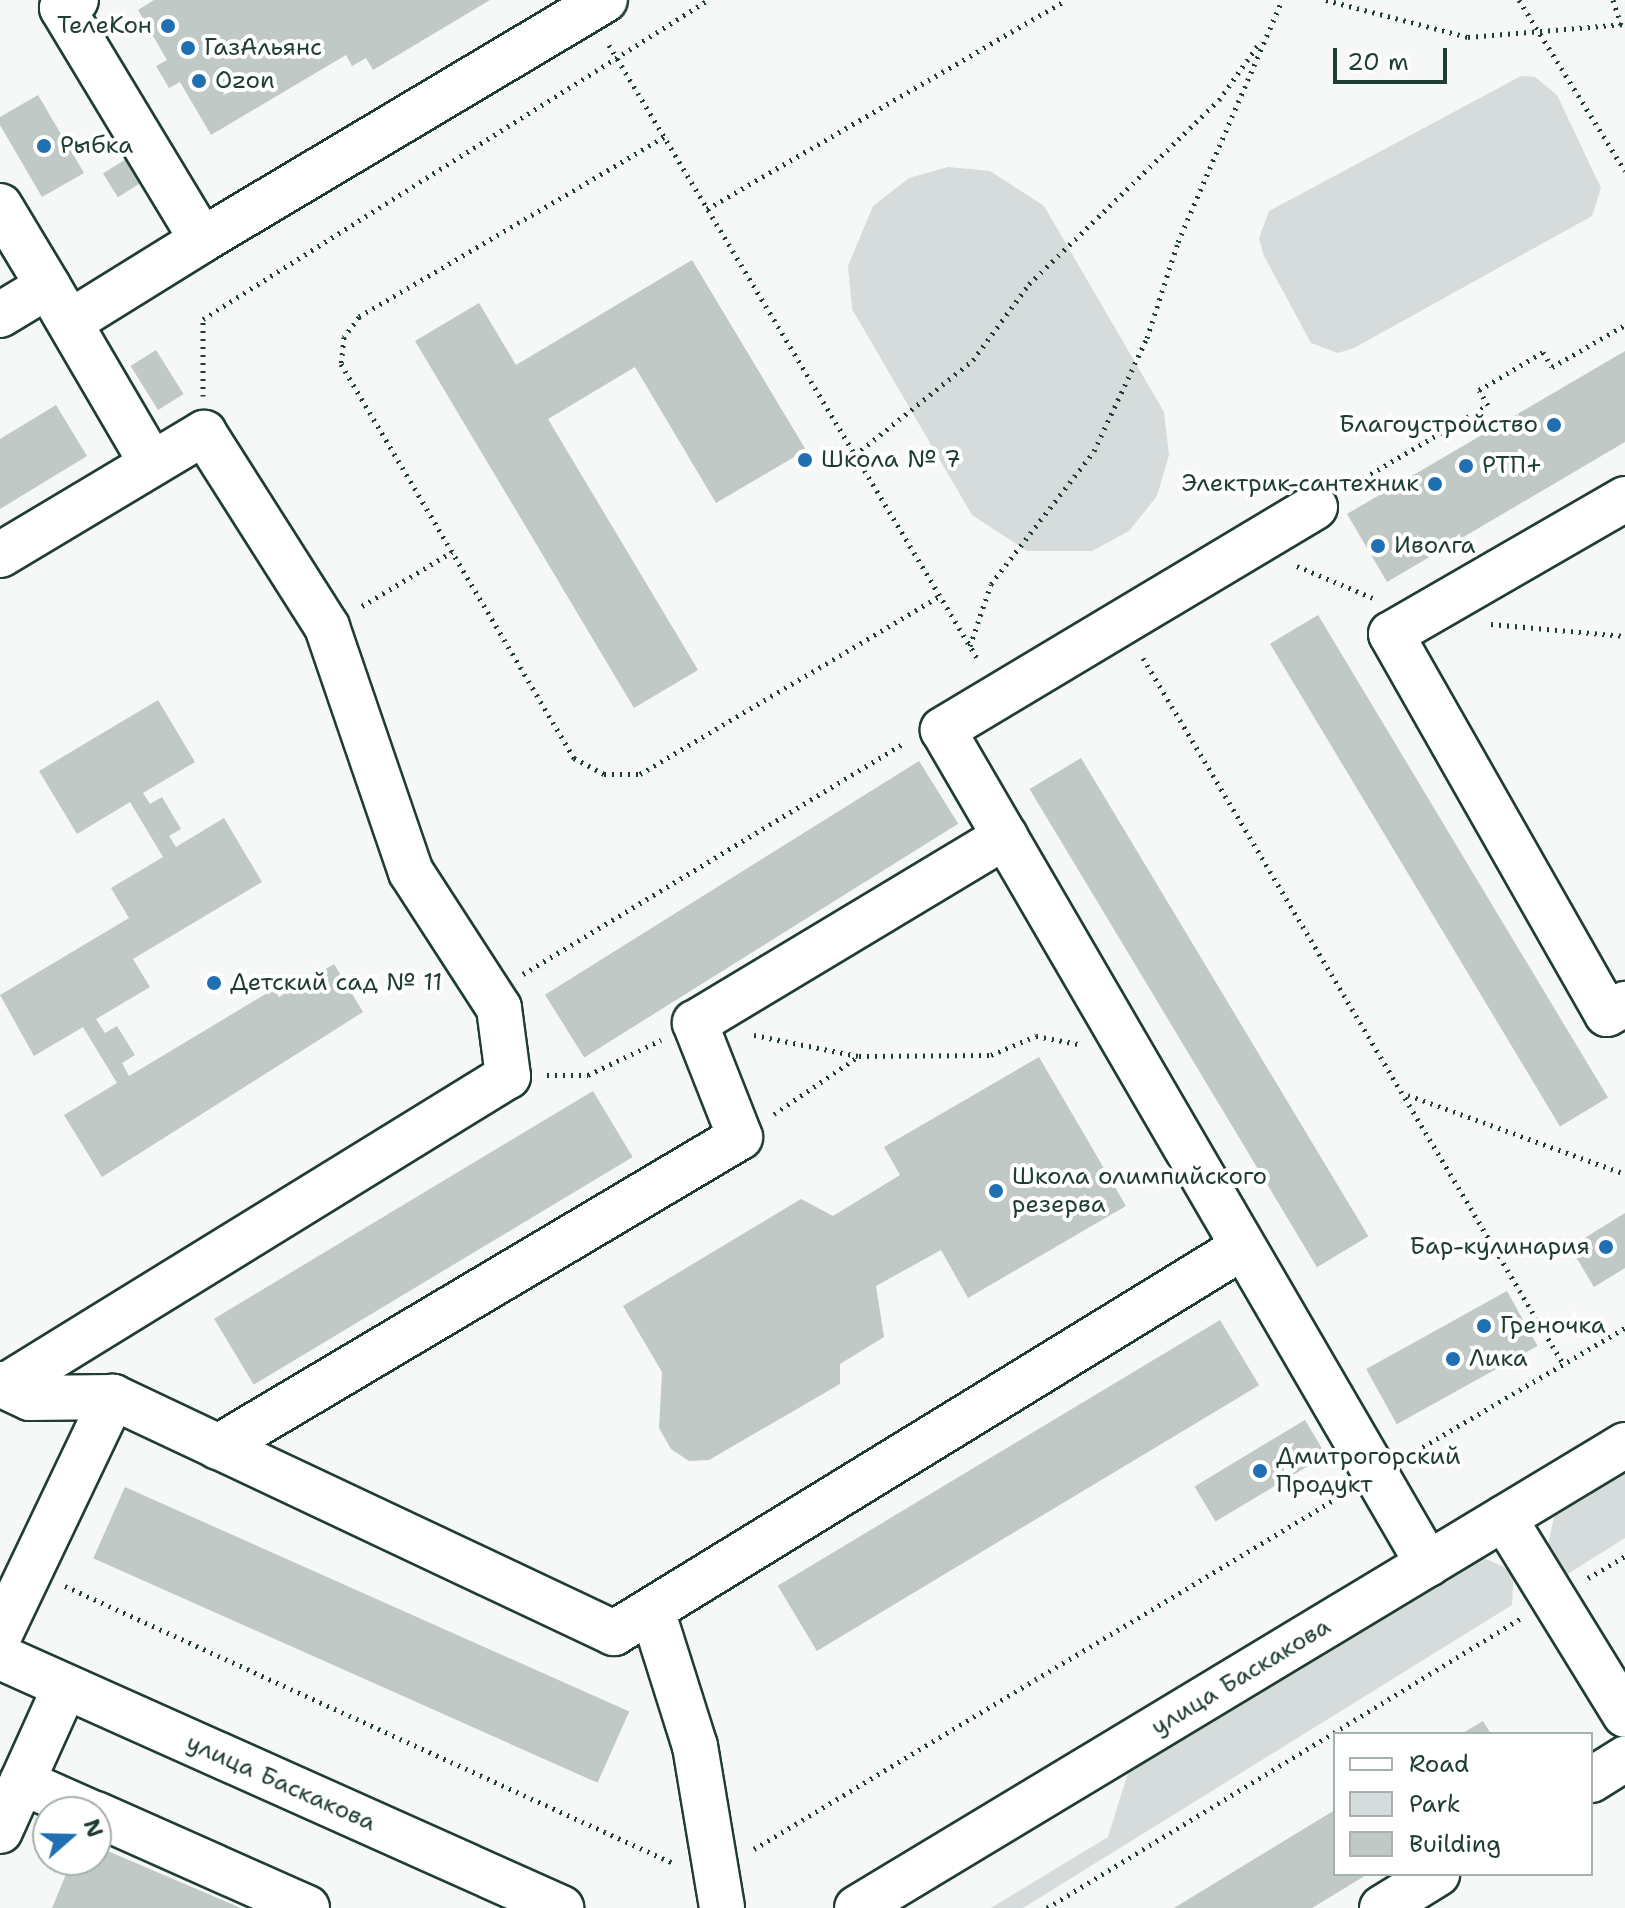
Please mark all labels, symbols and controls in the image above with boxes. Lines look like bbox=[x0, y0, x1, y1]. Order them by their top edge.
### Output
place label: ТелеКон bbox=[57, 12, 152, 40]
marker: ТелеКон bbox=[159, 17, 177, 35]
scale bar bbox=[1337, 32, 1451, 82]
place label: ГазАльянс bbox=[204, 34, 322, 62]
marker: ГазАльянс bbox=[179, 39, 197, 57]
text: 20 m bbox=[1347, 46, 1409, 78]
place label: Ozon bbox=[215, 67, 275, 95]
marker: Ozon bbox=[190, 72, 208, 90]
place label: Рыбка bbox=[60, 132, 133, 160]
marker: Рыбка bbox=[35, 137, 53, 155]
place label: Благоустройство bbox=[1339, 411, 1538, 439]
marker: Благоустройство bbox=[1545, 416, 1563, 434]
place label: Школа № 7 bbox=[821, 446, 961, 474]
marker: Школа № 7 bbox=[796, 451, 814, 469]
place label: РТП+ bbox=[1482, 452, 1543, 480]
marker: РТП+ bbox=[1457, 457, 1475, 475]
place label: Электрик-сантехник bbox=[1182, 470, 1419, 498]
marker: Электрик-сантехник bbox=[1426, 475, 1444, 493]
place label: Иволга bbox=[1394, 532, 1476, 560]
marker: Иволга bbox=[1369, 537, 1387, 555]
place label: Детский сад № 11 bbox=[230, 969, 442, 997]
marker: Детский сад № 11 bbox=[205, 974, 223, 992]
place label: Школа олимпийского резерва bbox=[1012, 1163, 1267, 1219]
marker: Школа олимпийского резерва bbox=[987, 1182, 1005, 1200]
place label: Бар-кулинария bbox=[1410, 1233, 1590, 1261]
marker: Бар-кулинария bbox=[1597, 1238, 1615, 1256]
place label: Греночка bbox=[1500, 1312, 1606, 1340]
marker: Греночка bbox=[1475, 1317, 1493, 1335]
place label: Лика bbox=[1469, 1345, 1528, 1373]
marker: Лика bbox=[1444, 1350, 1462, 1368]
place label: Дмитрогорский Продукт bbox=[1276, 1443, 1461, 1499]
marker: Дмитрогорский Продукт bbox=[1251, 1462, 1269, 1480]
street label: улица Баскакова bbox=[1146, 1612, 1336, 1742]
street label: улица Баскакова bbox=[182, 1728, 380, 1838]
legend bbox=[1333, 1732, 1593, 1876]
text: Road bbox=[1409, 1748, 1469, 1780]
text: Park bbox=[1409, 1788, 1461, 1820]
north arrow bbox=[32, 1796, 112, 1876]
text: N bbox=[77, 1815, 110, 1841]
text: Building bbox=[1409, 1828, 1501, 1860]

